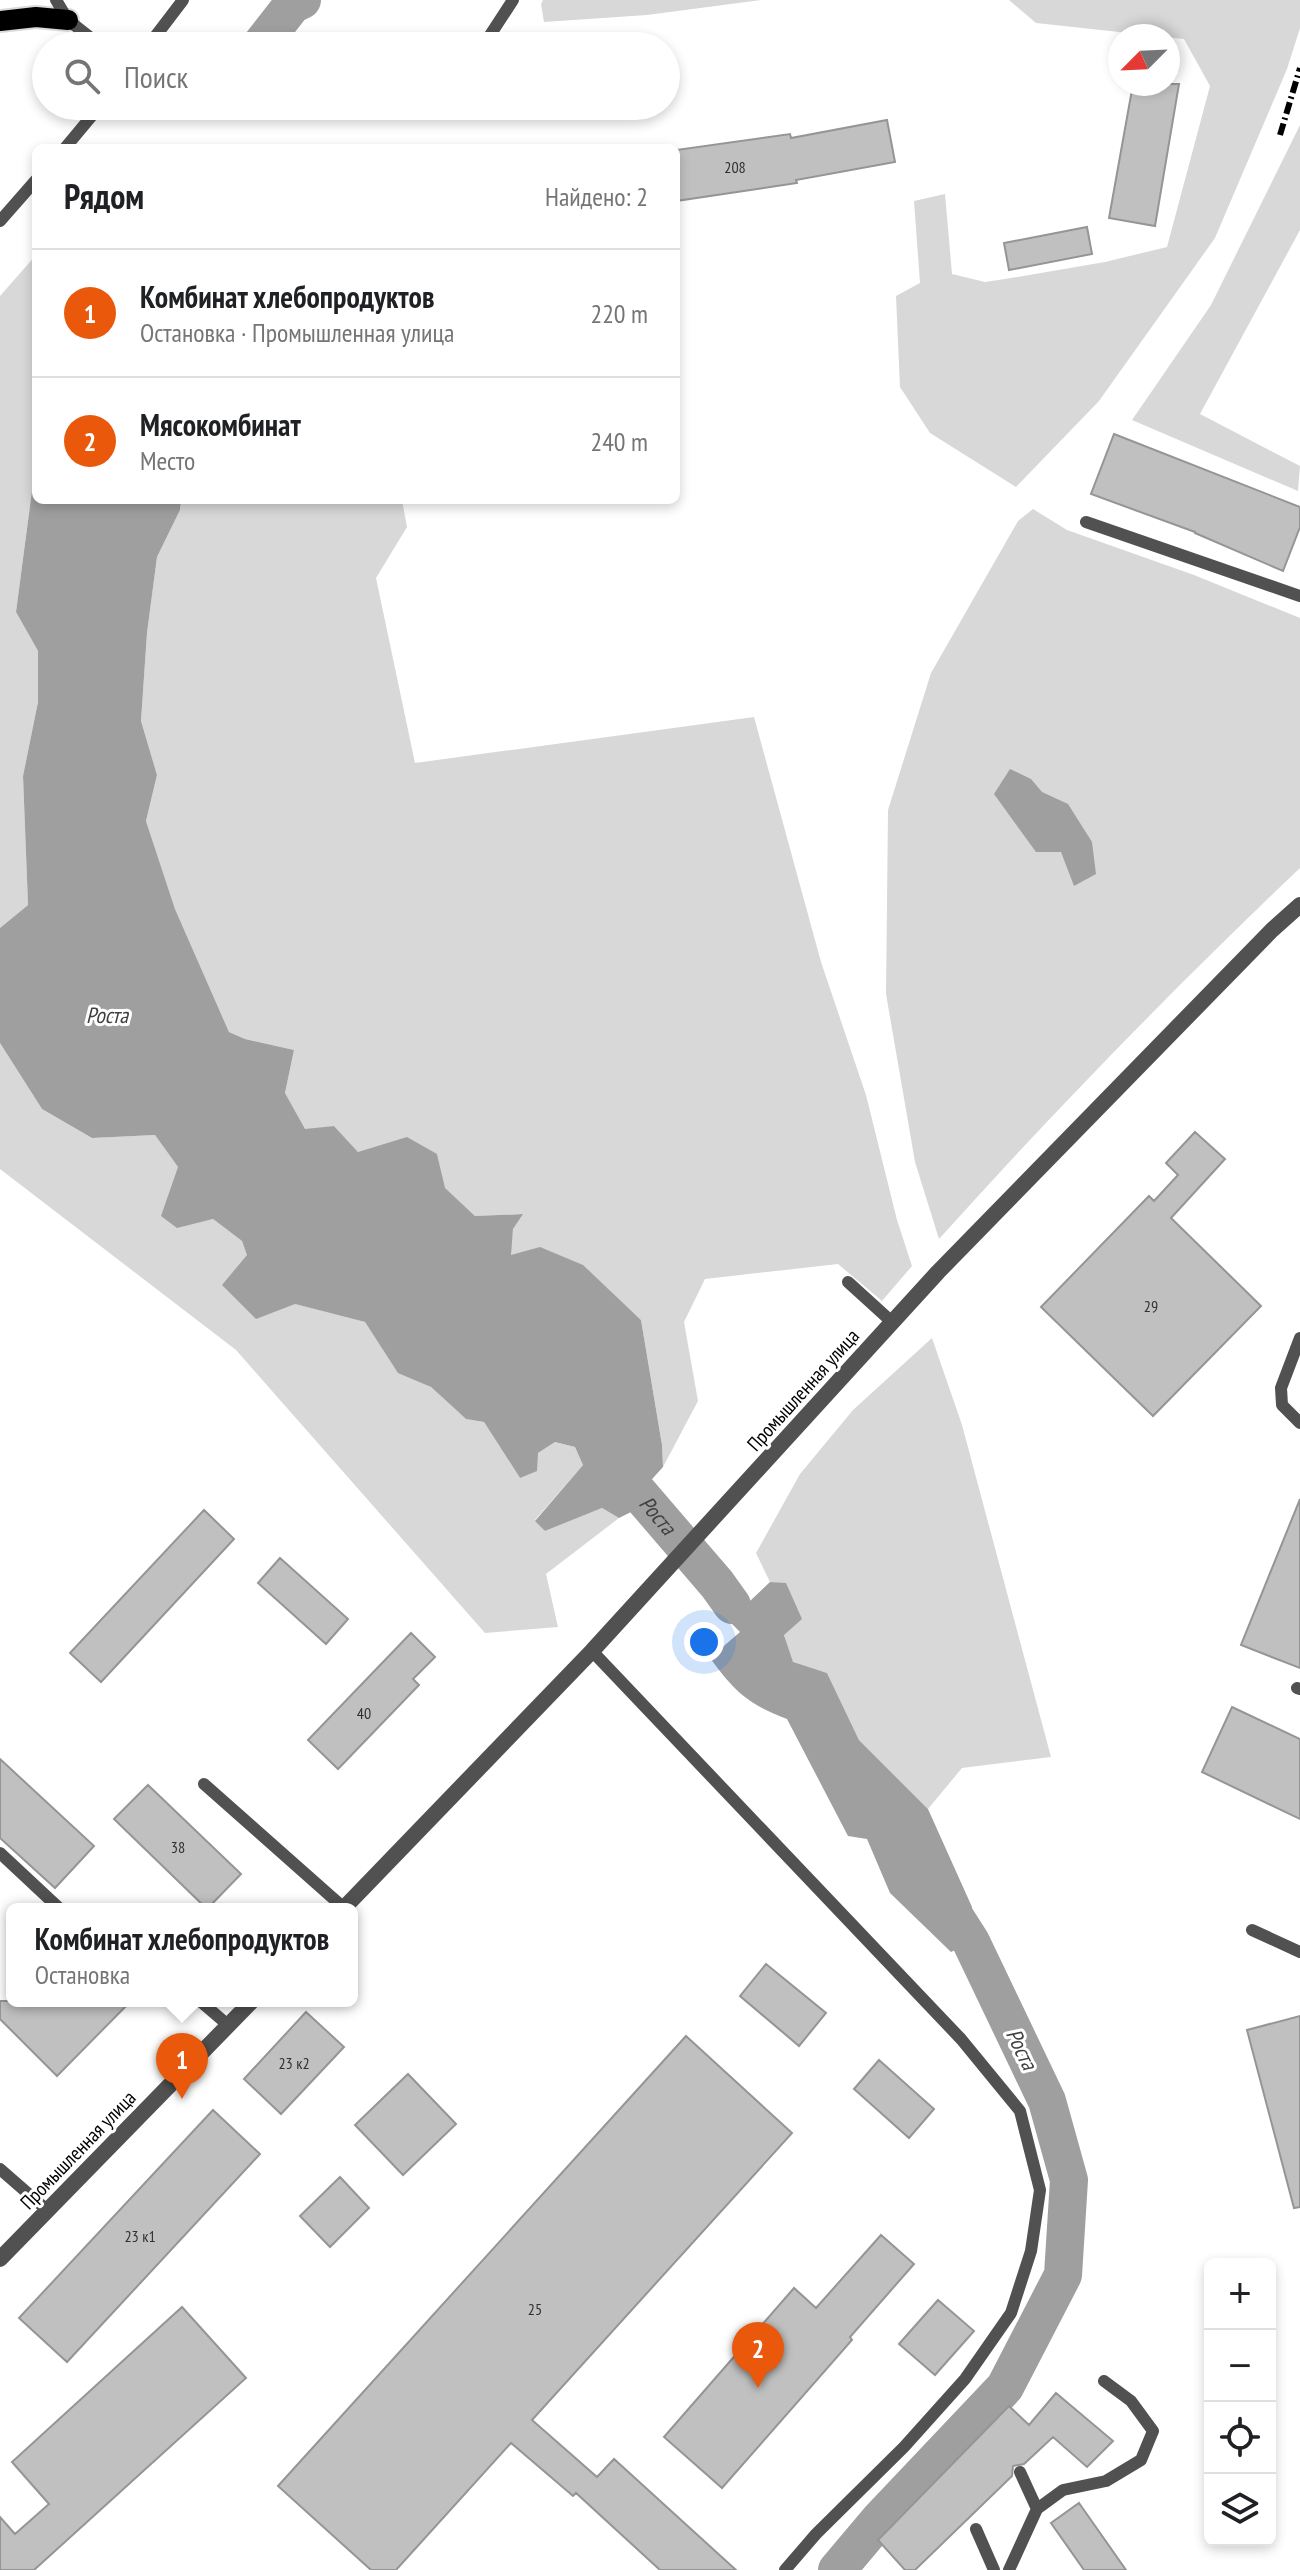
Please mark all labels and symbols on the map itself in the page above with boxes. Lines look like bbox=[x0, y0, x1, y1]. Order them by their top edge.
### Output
north arrow bbox=[1108, 24, 1180, 96]
house number: 208 bbox=[724, 157, 746, 177]
water label: Роста bbox=[86, 1001, 129, 1029]
house number: 29 bbox=[1144, 1296, 1158, 1316]
street label: Промышленная улица bbox=[741, 1323, 865, 1457]
water label: Роста bbox=[633, 1490, 683, 1541]
your location bbox=[684, 1622, 724, 1662]
house number: 40 bbox=[357, 1703, 371, 1723]
house number: 38 bbox=[171, 1837, 185, 1857]
water label: Роста bbox=[1000, 2024, 1044, 2075]
pin: 1 bbox=[156, 2033, 208, 2099]
house number: 23 к2 bbox=[278, 2053, 310, 2073]
street label: Промышленная улица bbox=[15, 2085, 141, 2215]
house number: 23 к1 bbox=[124, 2226, 156, 2246]
house number: 25 bbox=[528, 2299, 542, 2319]
pin: 2 bbox=[732, 2322, 784, 2388]

